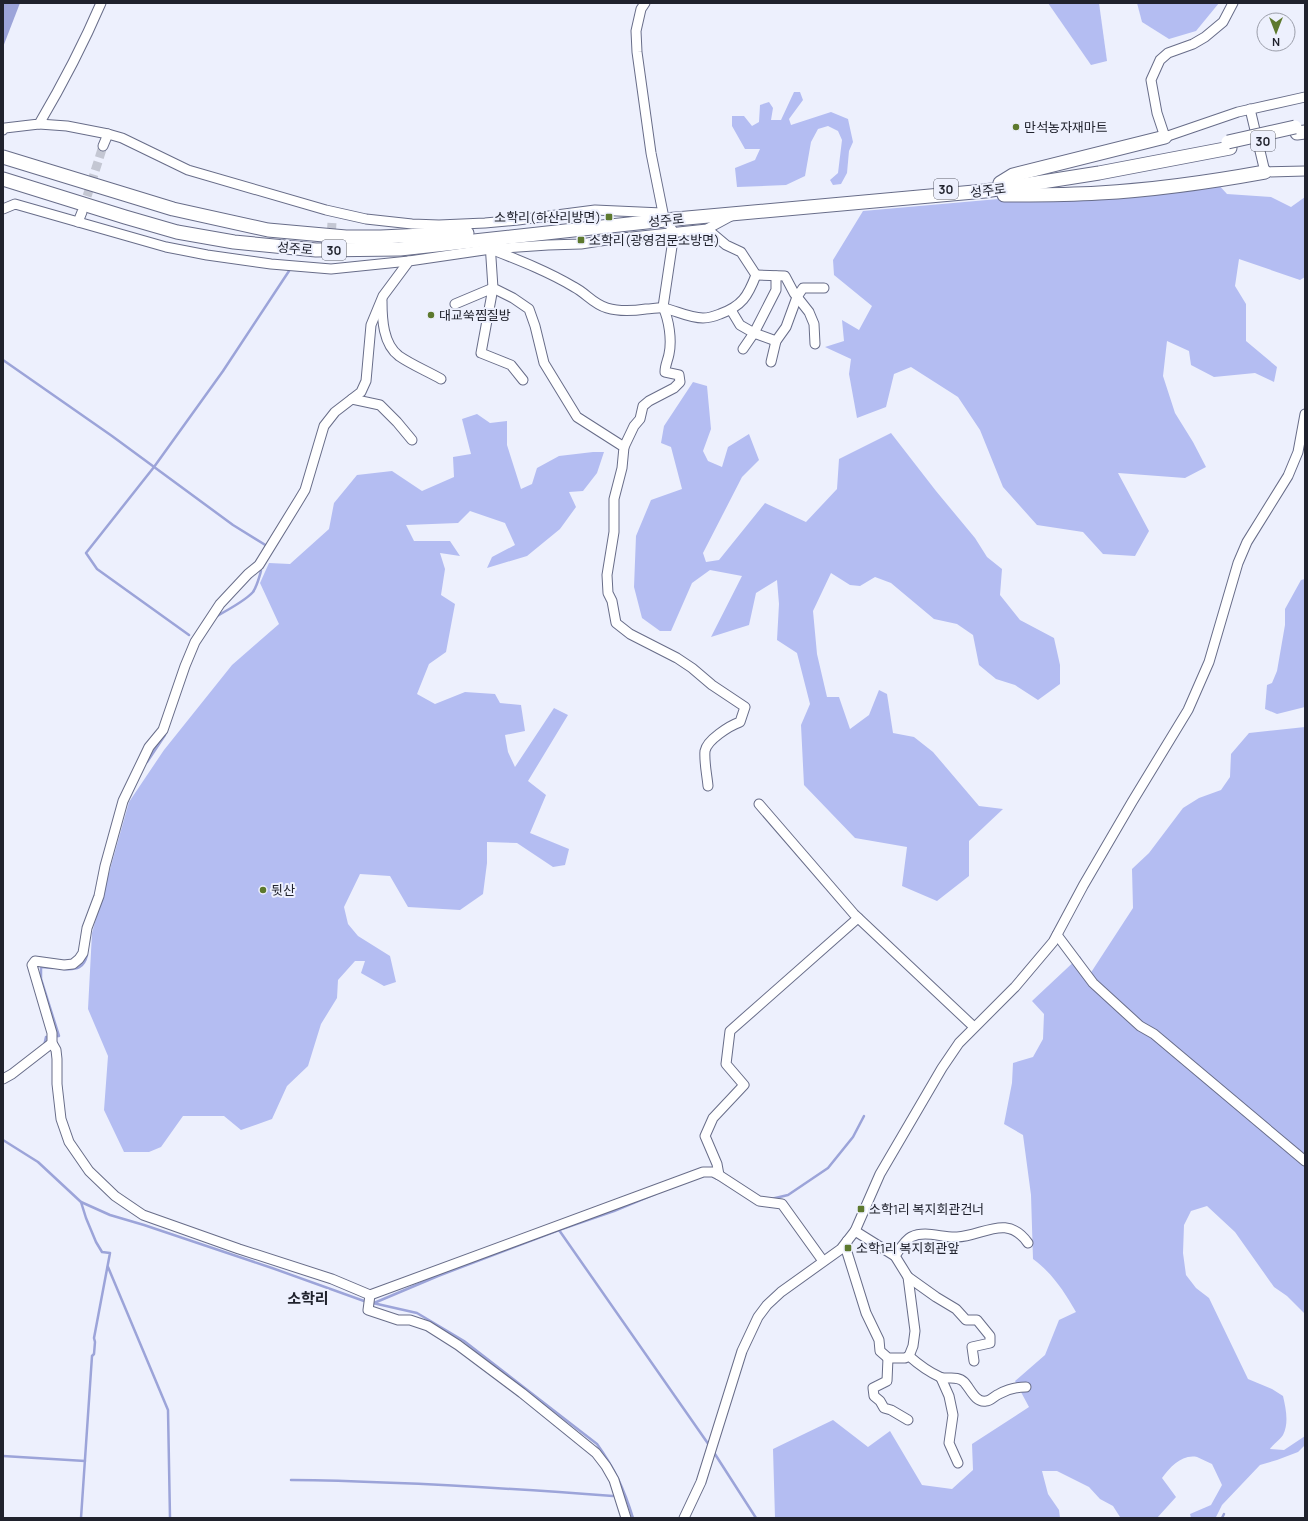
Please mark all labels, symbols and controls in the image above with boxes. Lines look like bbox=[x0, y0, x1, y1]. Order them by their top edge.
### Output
north arrow bbox=[1256, 12, 1296, 52]
text: N bbox=[1272, 35, 1280, 50]
place label: 만석농자재마트 bbox=[1024, 118, 1108, 136]
marker: 만석농자재마트 bbox=[1011, 122, 1021, 132]
road number: 30 bbox=[1251, 131, 1275, 151]
road number: 30 bbox=[934, 179, 958, 199]
street label: 성주로 bbox=[969, 179, 1007, 201]
place label: 소학리(하산리방면) bbox=[494, 208, 601, 226]
street label: 성주로 bbox=[647, 209, 685, 231]
marker: 소학리(하산리방면) bbox=[604, 212, 614, 222]
place label: 소학리(광영검문소방면) bbox=[589, 231, 720, 249]
marker: 소학리(광영검문소방면) bbox=[576, 235, 586, 245]
street label: 성주로 bbox=[276, 237, 314, 259]
road number: 30 bbox=[322, 240, 346, 260]
place label: 대교쑥찜질방 bbox=[439, 306, 511, 324]
marker: 대교쑥찜질방 bbox=[426, 310, 436, 320]
place label: 뒷산 bbox=[271, 881, 295, 899]
marker: 뒷산 bbox=[258, 885, 268, 895]
place label: 소학1리 복지회관건너 bbox=[869, 1200, 984, 1218]
marker: 소학1리 복지회관건너 bbox=[856, 1204, 866, 1214]
place label: 소학1리 복지회관앞 bbox=[856, 1239, 959, 1257]
marker: 소학1리 복지회관앞 bbox=[843, 1243, 853, 1253]
district label: 소학리 bbox=[287, 1288, 329, 1309]

